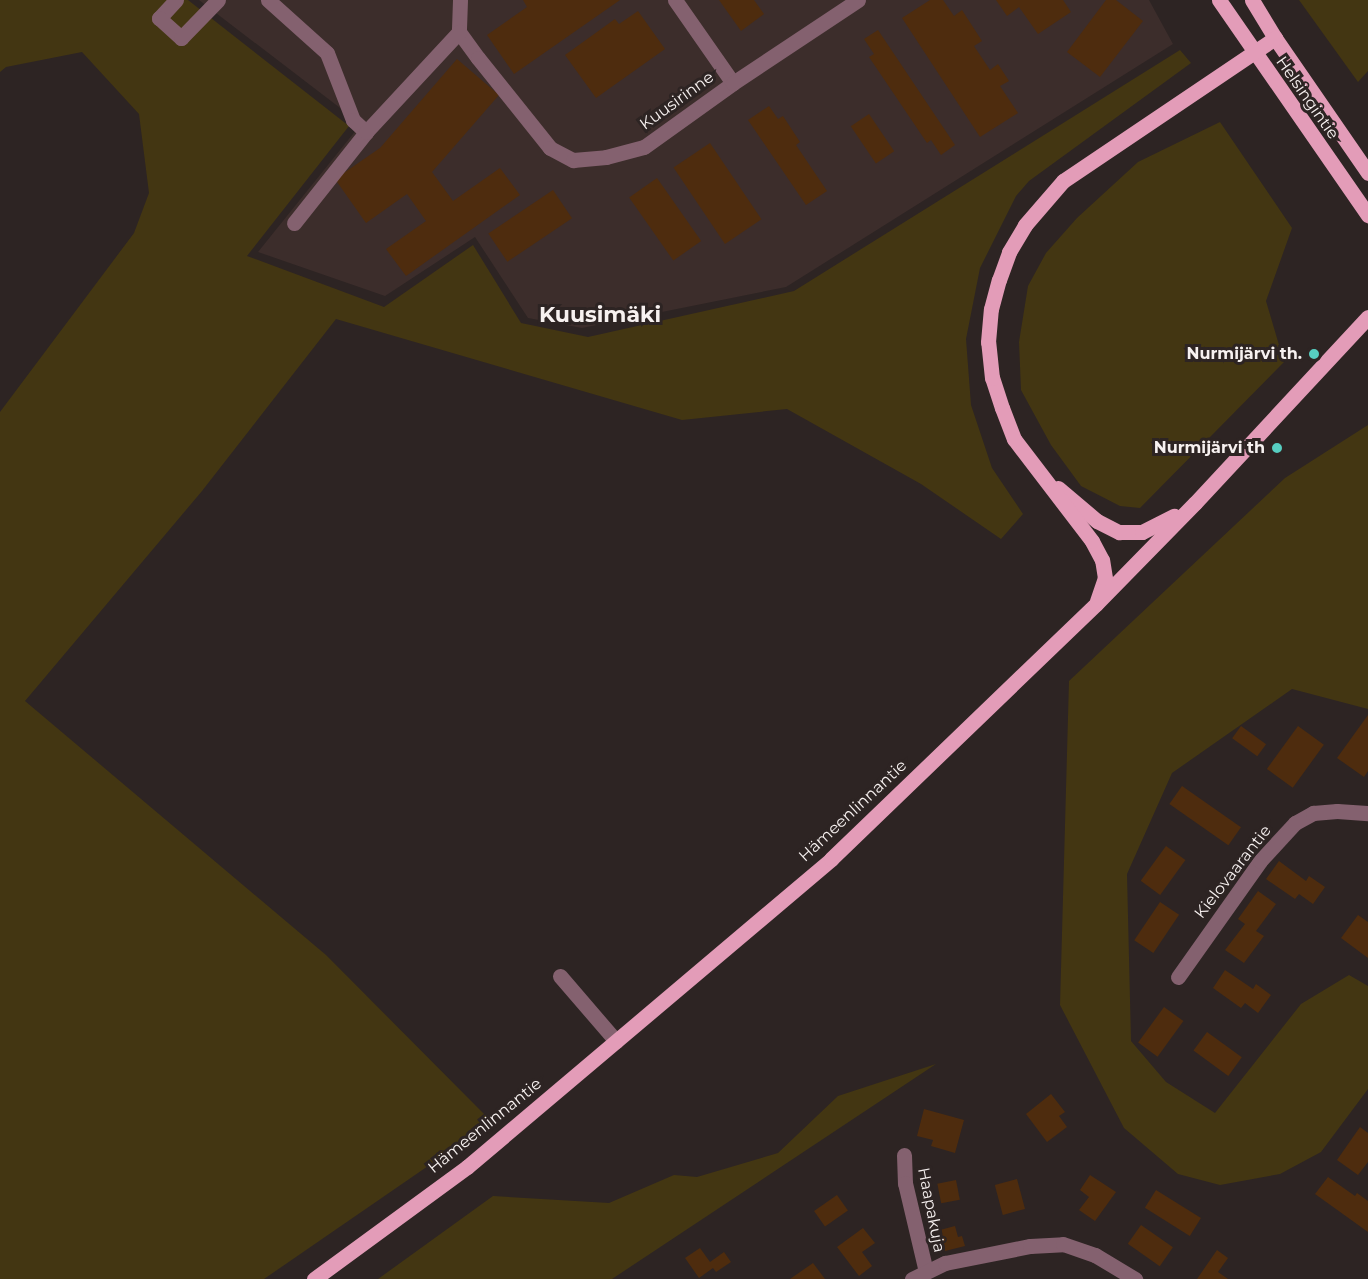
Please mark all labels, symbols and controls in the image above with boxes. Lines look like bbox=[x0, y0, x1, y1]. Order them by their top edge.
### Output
street label: Helsingintie bbox=[1271, 53, 1343, 143]
street label: Kuusirinne bbox=[636, 68, 718, 134]
district label: Kuusimäki bbox=[539, 302, 661, 328]
place label: Nurmijärvi th. bbox=[1187, 344, 1302, 364]
marker: Nurmijärvi th. bbox=[1307, 347, 1321, 361]
place label: Nurmijärvi th bbox=[1154, 438, 1265, 458]
marker: Nurmijärvi th bbox=[1270, 441, 1284, 455]
street label: Hämeenlinnantie bbox=[795, 756, 911, 866]
street label: Kielovaarantie bbox=[1191, 822, 1275, 922]
street label: Hämeenlinnantie bbox=[424, 1074, 546, 1178]
street label: Haapakuja bbox=[913, 1166, 949, 1254]

